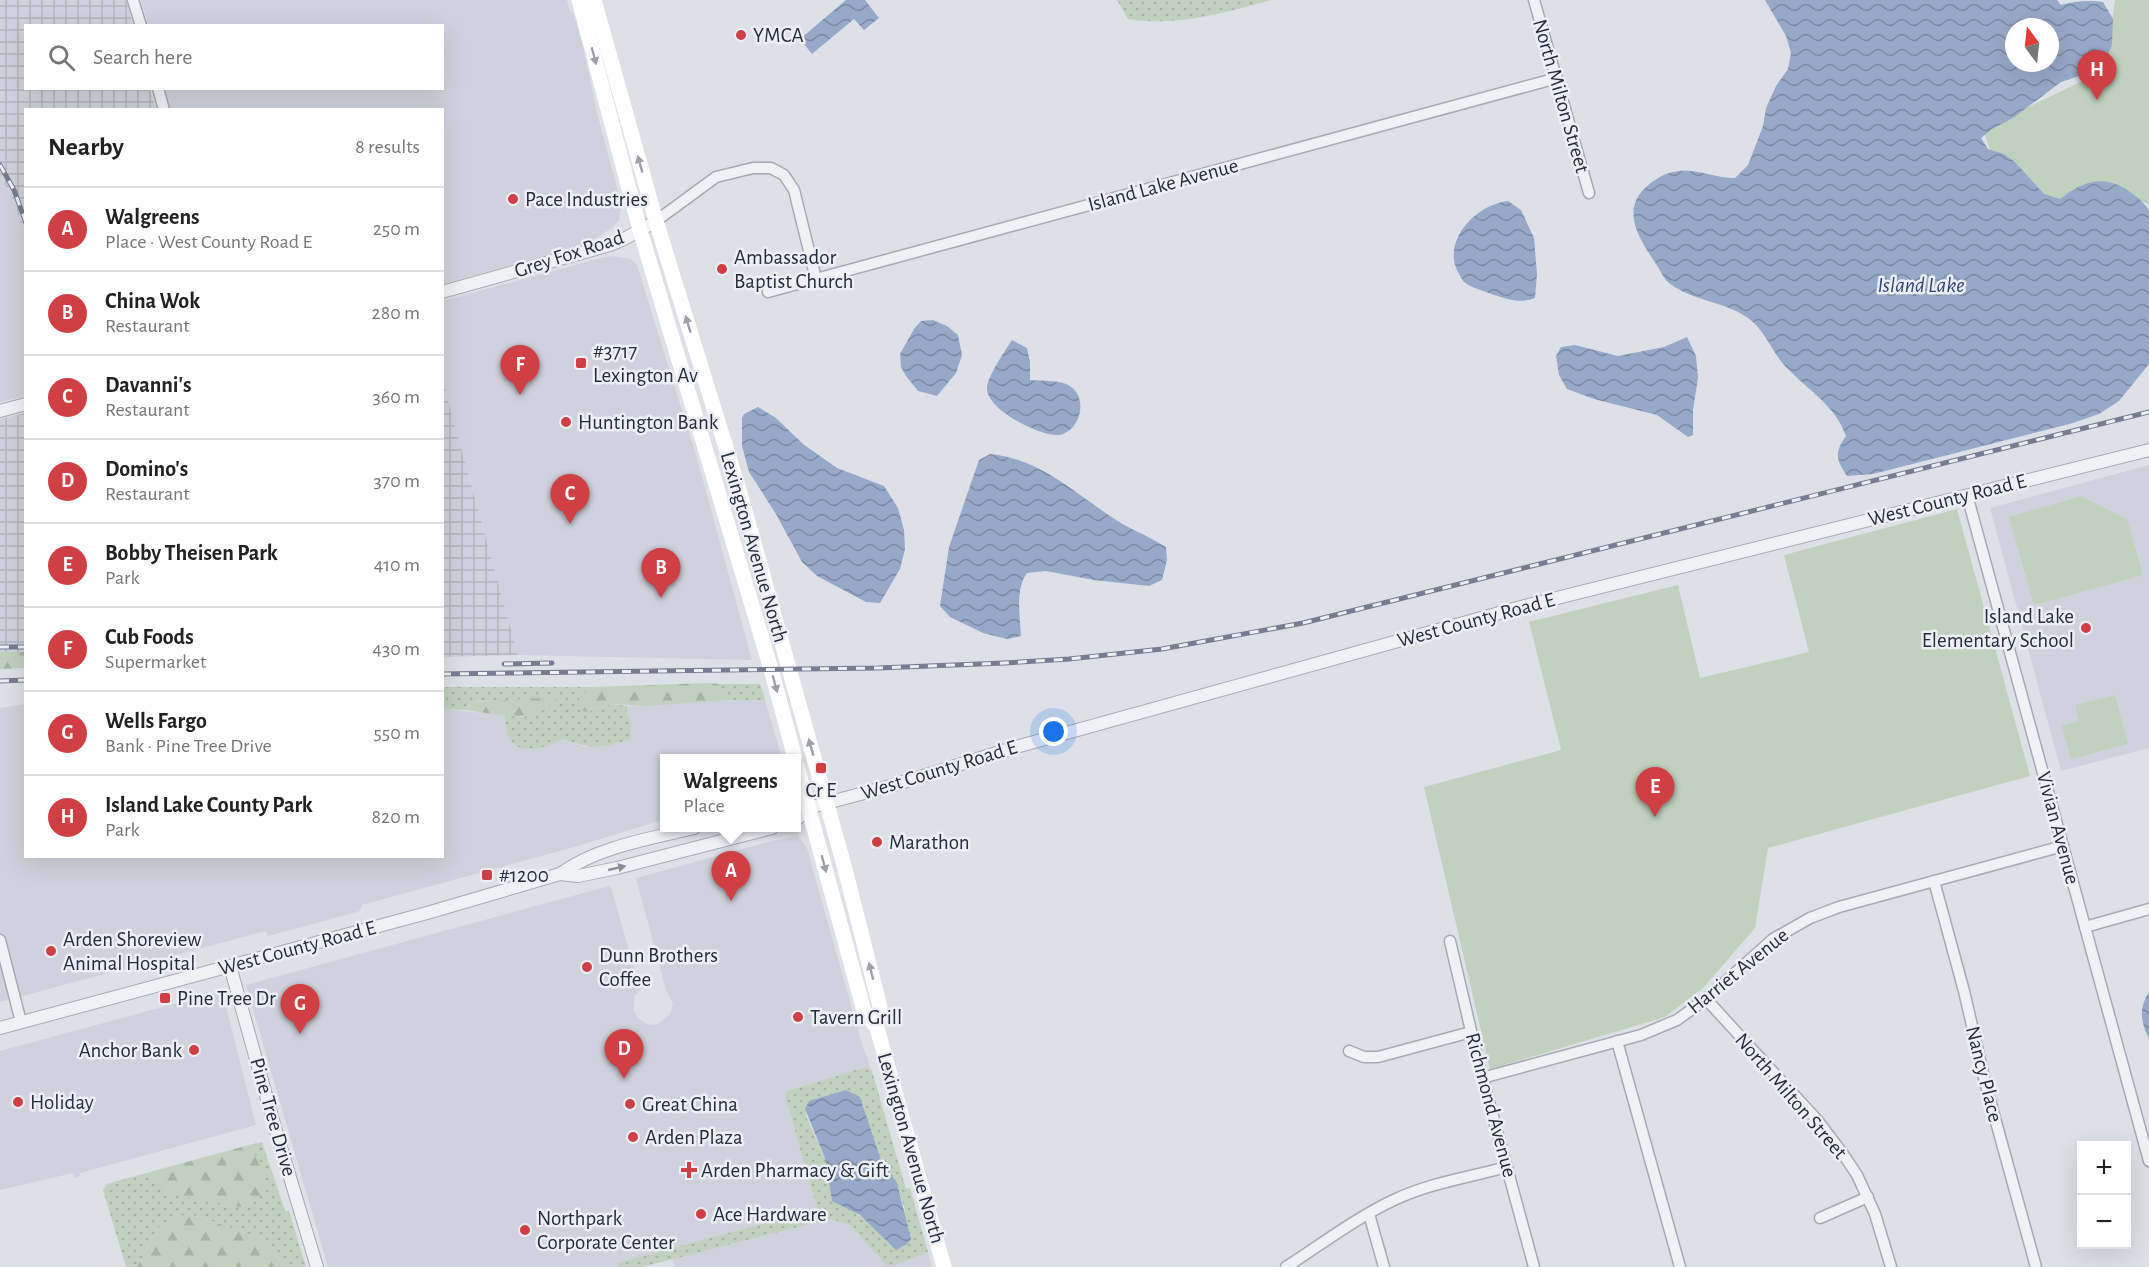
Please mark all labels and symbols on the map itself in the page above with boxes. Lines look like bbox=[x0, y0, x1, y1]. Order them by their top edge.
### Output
street label: North Milton Street bbox=[1529, 17, 1593, 176]
north arrow bbox=[2005, 18, 2059, 72]
place label: YMCA bbox=[753, 25, 804, 46]
marker: YMCA bbox=[734, 28, 748, 42]
one-way arrow bbox=[590, 48, 599, 66]
pin: H bbox=[2078, 51, 2116, 100]
one-way arrow bbox=[635, 155, 644, 173]
street label: Island Lake Avenue bbox=[1085, 155, 1241, 215]
place label: Pace Industries bbox=[525, 189, 648, 210]
marker: Pace Industries bbox=[506, 192, 520, 206]
street label: Grey Fox Road bbox=[512, 226, 626, 282]
place label: Ambassador Baptist Church bbox=[734, 247, 854, 292]
marker: Ambassador Baptist Church bbox=[715, 262, 729, 276]
water label: Island Lake bbox=[1878, 274, 1965, 296]
one-way arrow bbox=[683, 315, 692, 333]
place label: #3717 Lexington Av bbox=[593, 341, 698, 386]
pin: F bbox=[500, 346, 540, 395]
marker: #3717 Lexington Av bbox=[574, 356, 588, 370]
place label: Huntington Bank bbox=[578, 412, 719, 433]
marker: Huntington Bank bbox=[559, 415, 573, 429]
street label: Lexington Avenue North bbox=[717, 449, 791, 645]
street label: West County Road E bbox=[1866, 470, 2028, 530]
pin: C bbox=[550, 474, 590, 524]
pin: B bbox=[642, 548, 680, 598]
street label: West County Road E bbox=[1395, 589, 1557, 651]
place label: Island Lake Elementary School bbox=[1922, 606, 2074, 651]
marker: Island Lake Elementary School bbox=[2079, 621, 2093, 635]
one-way arrow bbox=[770, 675, 780, 693]
your location bbox=[1039, 717, 1068, 746]
street label: West County Road E bbox=[858, 736, 1020, 804]
one-way arrow bbox=[806, 738, 815, 756]
marker: Cr E bbox=[814, 761, 828, 775]
pin: E bbox=[1636, 768, 1674, 817]
street label: Vivian Avenue bbox=[2033, 769, 2083, 887]
place label: Cr E bbox=[806, 780, 836, 801]
place label: Marathon bbox=[889, 832, 970, 853]
marker: Marathon bbox=[870, 835, 884, 849]
pin: A bbox=[712, 852, 750, 901]
one-way arrow bbox=[820, 855, 829, 873]
one-way arrow bbox=[608, 862, 626, 872]
place label: #1200 bbox=[499, 865, 549, 886]
marker: #1200 bbox=[480, 868, 494, 882]
street label: West County Road E bbox=[216, 917, 378, 979]
street label: Harriet Avenue bbox=[1684, 924, 1792, 1018]
place label: Arden Shoreview Animal Hospital bbox=[63, 929, 202, 974]
marker: Arden Shoreview Animal Hospital bbox=[44, 944, 58, 958]
place label: Dunn Brothers Coffee bbox=[599, 945, 718, 990]
marker: Dunn Brothers Coffee bbox=[580, 960, 594, 974]
one-way arrow bbox=[865, 962, 875, 980]
pin: G bbox=[280, 984, 320, 1034]
place label: Pine Tree Dr bbox=[177, 988, 276, 1009]
marker: Pine Tree Dr bbox=[158, 991, 172, 1005]
place label: Tavern Grill bbox=[810, 1007, 902, 1028]
marker: Tavern Grill bbox=[791, 1010, 805, 1024]
street label: Nancy Place bbox=[1962, 1024, 2006, 1124]
street label: North Milton Street bbox=[1731, 1029, 1851, 1163]
pin: D bbox=[604, 1030, 644, 1079]
street label: Richmond Avenue bbox=[1462, 1030, 1520, 1180]
place label: Anchor Bank bbox=[79, 1040, 182, 1061]
marker: Anchor Bank bbox=[187, 1043, 201, 1057]
street label: Lexington Avenue North bbox=[874, 1050, 948, 1246]
street label: Pine Tree Drive bbox=[246, 1055, 300, 1179]
place label: Holiday bbox=[30, 1092, 94, 1113]
place label: Great China bbox=[642, 1094, 738, 1115]
marker: Holiday bbox=[11, 1095, 25, 1109]
marker: Great China bbox=[623, 1097, 637, 1111]
place label: Arden Plaza bbox=[645, 1127, 743, 1148]
marker: Arden Plaza bbox=[626, 1130, 640, 1144]
place label: Arden Pharmacy & Gift bbox=[701, 1160, 889, 1181]
marker: Arden Pharmacy & Gift bbox=[682, 1163, 696, 1177]
place label: Ace Hardware bbox=[713, 1204, 827, 1225]
marker: Ace Hardware bbox=[694, 1207, 708, 1221]
place label: Northpark Corporate Center bbox=[537, 1208, 675, 1253]
marker: Northpark Corporate Center bbox=[518, 1223, 532, 1237]

